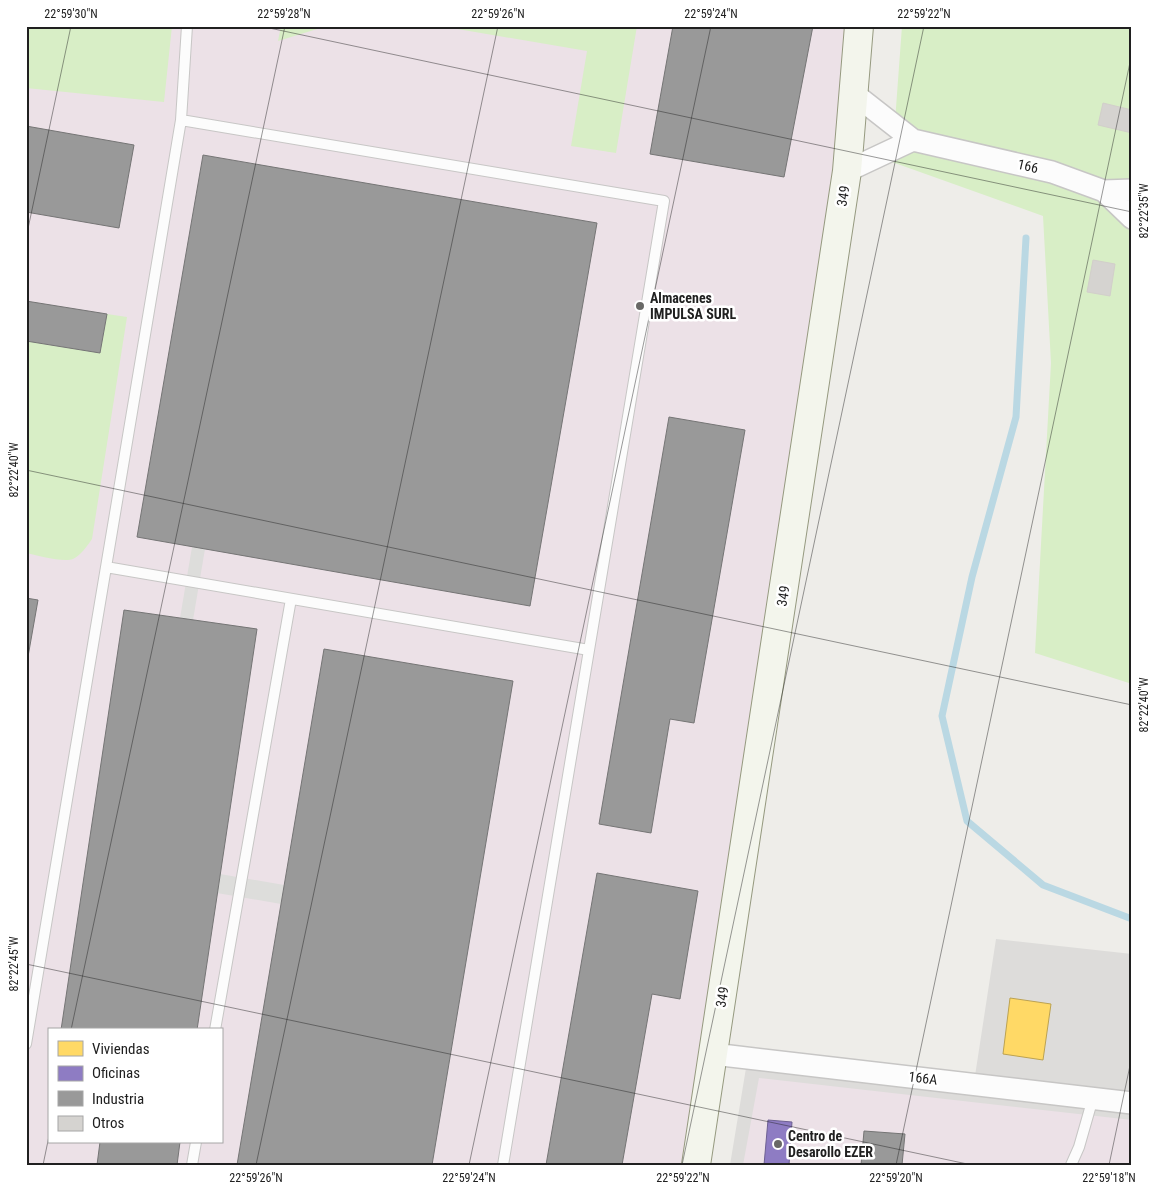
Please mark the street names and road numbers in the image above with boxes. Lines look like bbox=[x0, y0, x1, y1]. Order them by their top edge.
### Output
street label: 166 bbox=[1016, 156, 1040, 176]
street label: 349 bbox=[833, 185, 853, 207]
street label: 349 bbox=[773, 585, 793, 607]
street label: 349 bbox=[712, 986, 732, 1008]
street label: 166A bbox=[908, 1068, 938, 1088]

